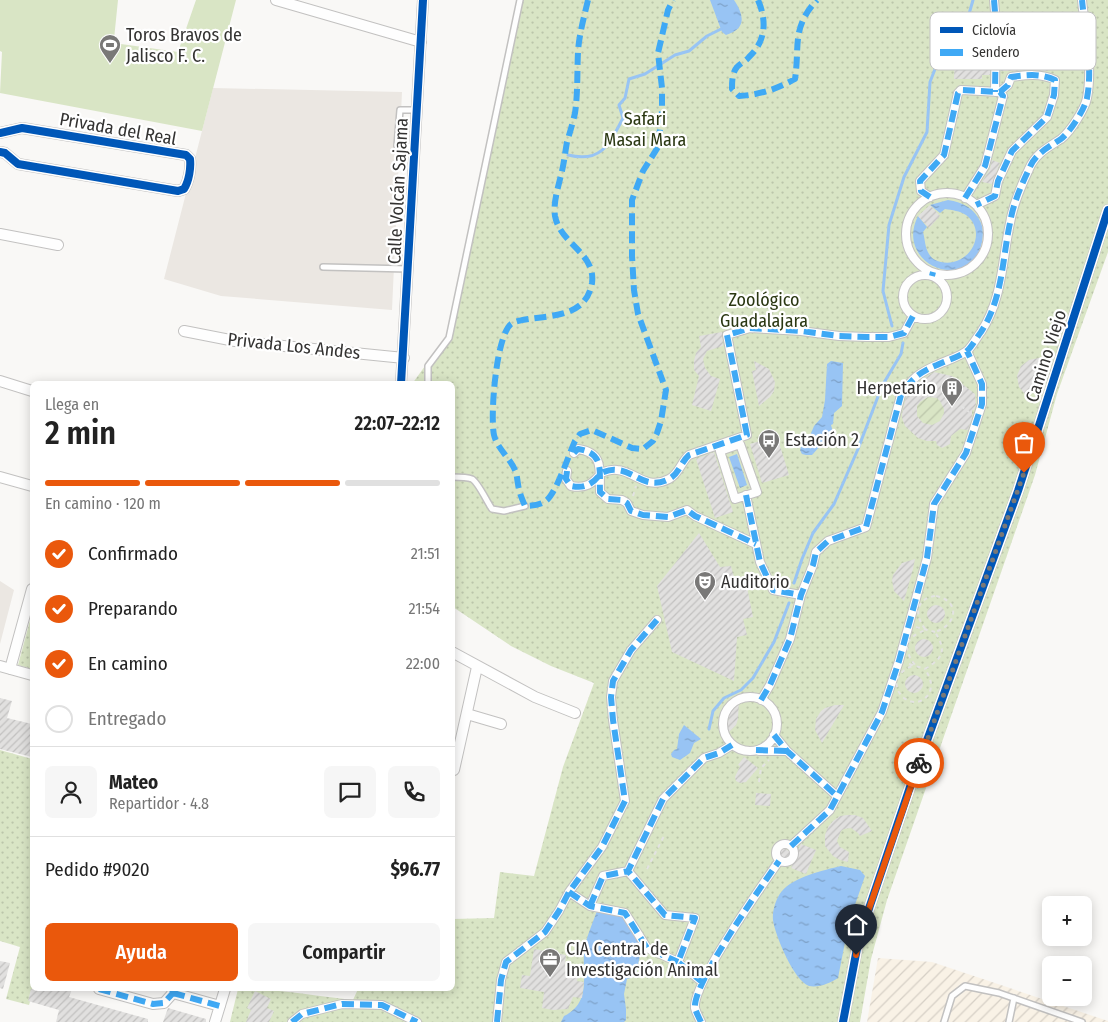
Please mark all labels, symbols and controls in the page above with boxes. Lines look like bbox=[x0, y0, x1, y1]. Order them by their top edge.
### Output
legend bbox=[930, 12, 1096, 70]
text: Ciclovía bbox=[972, 22, 1016, 39]
place label: Toros Bravos de Jalisco F. C. bbox=[126, 24, 242, 67]
sports icon: Toros Bravos de Jalisco F. C. bbox=[98, 33, 122, 64]
text: Sendero bbox=[972, 44, 1020, 61]
street label: Privada del Real bbox=[58, 108, 178, 150]
park label: Safari Masai Mara bbox=[604, 108, 687, 151]
street label: Calle Volcán Sajama bbox=[383, 117, 413, 265]
park label: Zoológico Guadalajara bbox=[720, 289, 808, 332]
street label: Camino Viejo bbox=[1021, 307, 1071, 405]
street label: Privada Los Andes bbox=[227, 328, 362, 364]
building icon: Herpetario bbox=[940, 376, 964, 407]
place label: Herpetario bbox=[857, 377, 936, 399]
text: Llega en bbox=[45, 395, 99, 414]
text: 22:07–22:12 bbox=[355, 412, 440, 435]
text: 2 min bbox=[45, 414, 116, 452]
pin bbox=[1003, 422, 1045, 473]
bus stop icon: Estación 2 bbox=[757, 428, 781, 459]
place label: Estación 2 bbox=[785, 429, 859, 451]
icon: bag bbox=[1010, 429, 1038, 457]
text: En camino · 120 m bbox=[45, 494, 161, 513]
icon: check bbox=[45, 540, 73, 568]
text: Confirmado bbox=[88, 542, 178, 565]
text: 21:51 bbox=[411, 544, 440, 563]
theatre icon: Auditorio bbox=[693, 570, 717, 601]
place label: Auditorio bbox=[721, 571, 789, 593]
icon: check bbox=[45, 595, 73, 623]
text: Preparando bbox=[88, 597, 178, 620]
text: 21:54 bbox=[409, 599, 440, 618]
icon: check bbox=[45, 650, 73, 678]
text: En camino bbox=[88, 652, 168, 675]
text: 22:00 bbox=[406, 654, 440, 673]
text: Entregado bbox=[88, 707, 167, 730]
courier bbox=[894, 738, 944, 788]
icon: bike bbox=[905, 749, 933, 777]
button: person bbox=[45, 766, 97, 818]
button: chat bbox=[324, 766, 376, 818]
button: phone bbox=[388, 766, 440, 818]
text: Mateo bbox=[109, 771, 158, 794]
text: Repartidor · 4.8 bbox=[109, 794, 209, 813]
text: Pedido #9020 bbox=[45, 858, 150, 881]
text: $96.77 bbox=[390, 858, 440, 881]
map controls bbox=[1042, 896, 1092, 1006]
button: + bbox=[1042, 896, 1092, 946]
pin bbox=[835, 904, 877, 955]
icon: home bbox=[842, 911, 870, 939]
button: Ayuda bbox=[45, 923, 238, 981]
button: Compartir bbox=[248, 923, 440, 981]
place label: CIA Central de Investigación Animal bbox=[566, 938, 718, 981]
office icon: CIA Central de Investigación Animal bbox=[538, 947, 562, 978]
button: − bbox=[1042, 956, 1092, 1006]

